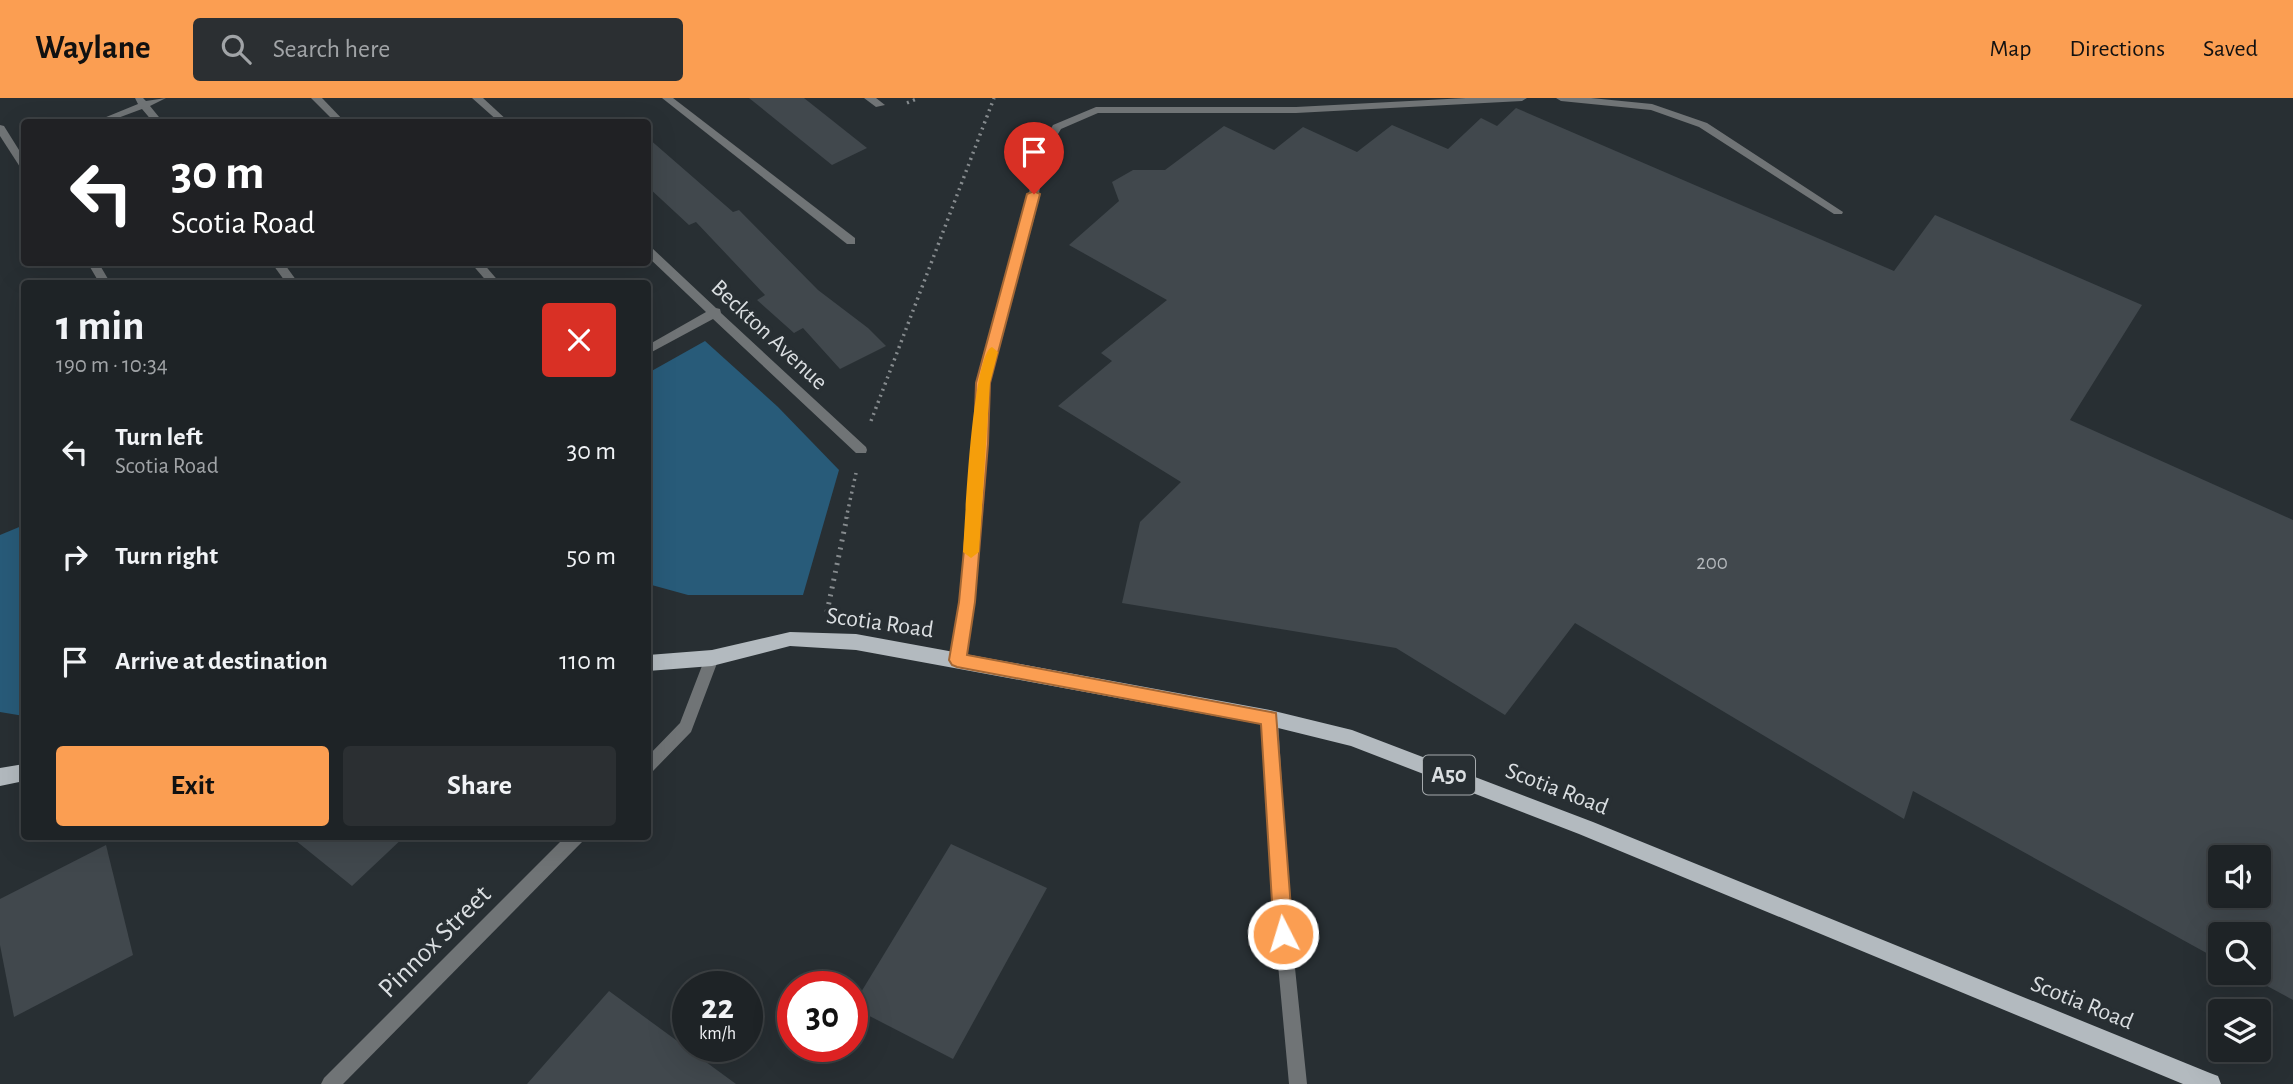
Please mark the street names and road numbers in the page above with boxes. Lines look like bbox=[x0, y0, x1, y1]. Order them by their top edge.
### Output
street label: Beckton Avenue bbox=[706, 275, 832, 395]
street label: Scotia Road bbox=[825, 604, 935, 642]
road number: A50 bbox=[1423, 755, 1475, 794]
street label: Scotia Road bbox=[1502, 758, 1612, 820]
street label: Pinnox Street bbox=[373, 880, 497, 1004]
street label: Scotia Road bbox=[2027, 972, 2137, 1034]

